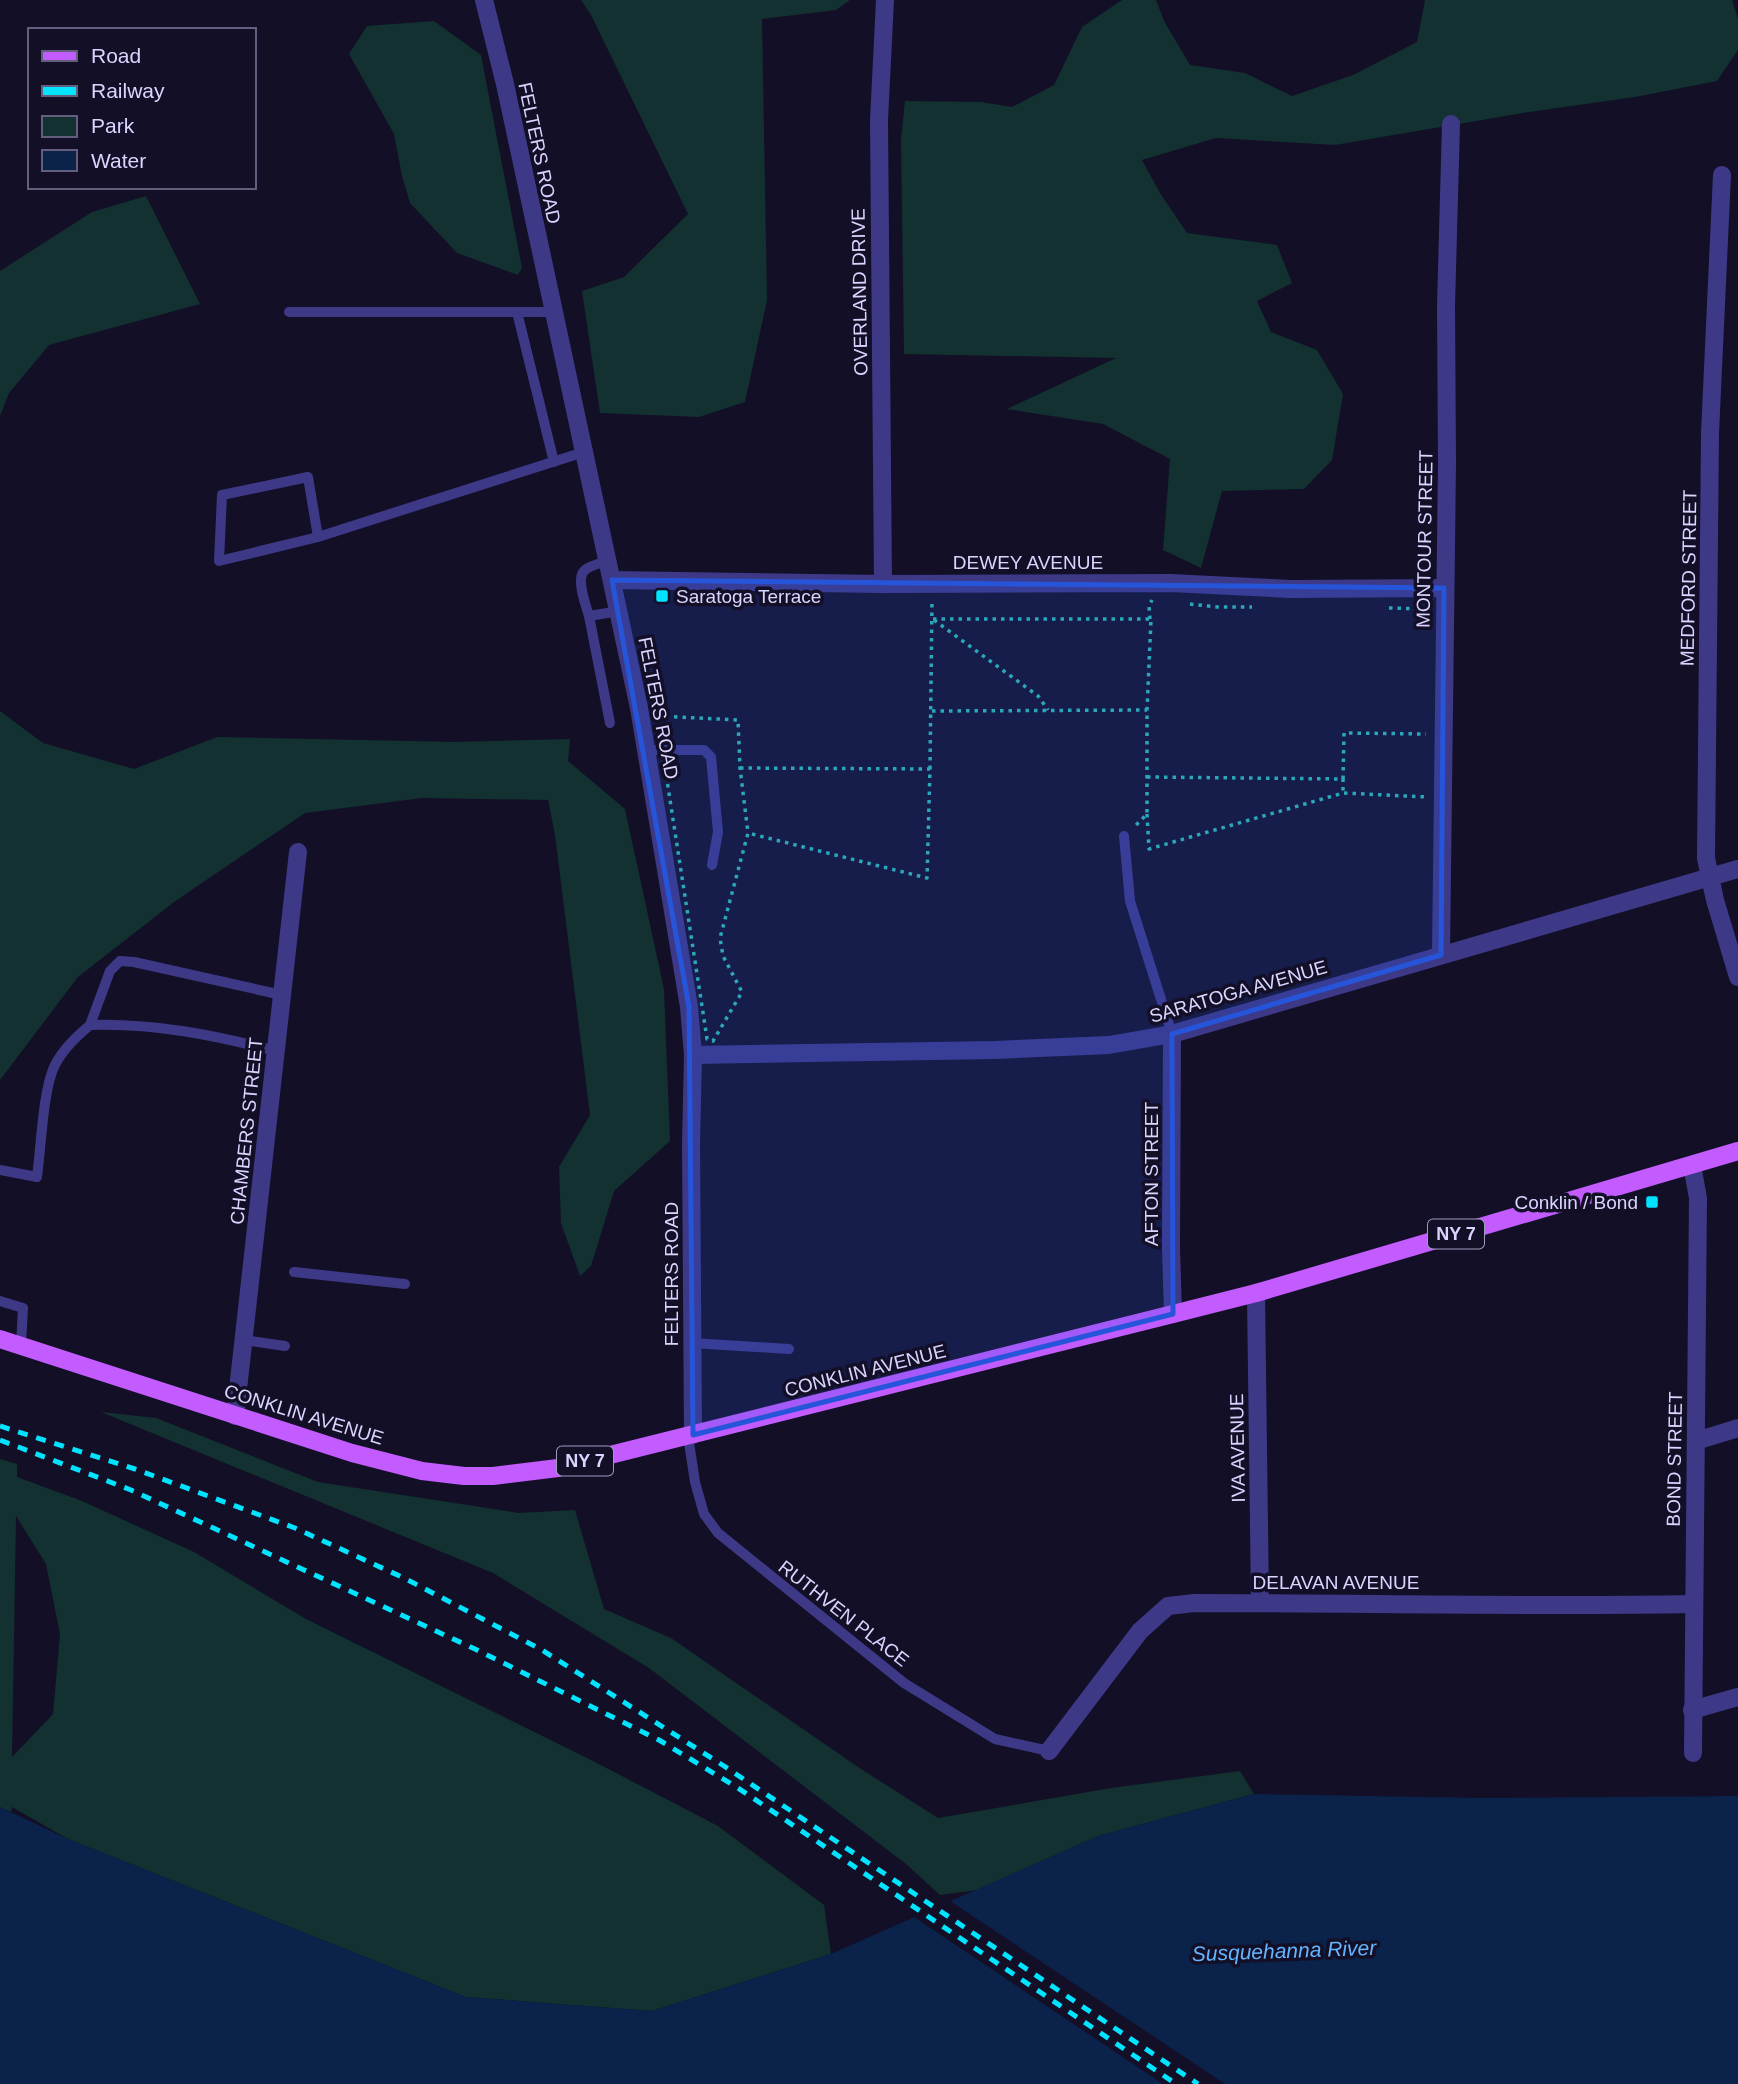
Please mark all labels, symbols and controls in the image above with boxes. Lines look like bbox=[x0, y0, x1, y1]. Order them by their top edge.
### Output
legend bbox=[28, 28, 256, 189]
text: Road bbox=[91, 44, 141, 67]
text: Railway bbox=[91, 79, 165, 102]
street label: FELTERS ROAD bbox=[514, 80, 565, 226]
text: Park bbox=[91, 114, 135, 137]
text: Water bbox=[91, 149, 146, 172]
street label: OVERLAND DRIVE bbox=[848, 208, 871, 376]
street label: MONTOUR STREET bbox=[1412, 449, 1437, 628]
street label: MEDFORD STREET bbox=[1676, 489, 1701, 666]
street label: DEWEY AVENUE bbox=[953, 552, 1103, 573]
place label: Saratoga Terrace bbox=[676, 586, 821, 607]
marker: Saratoga Terrace bbox=[654, 588, 670, 604]
street label: FELTERS ROAD bbox=[634, 635, 683, 781]
street label: SARATOGA AVENUE bbox=[1147, 956, 1329, 1027]
street label: CHAMBERS STREET bbox=[226, 1036, 267, 1226]
street label: AFTON STREET bbox=[1141, 1101, 1162, 1246]
place label: Conklin / Bond bbox=[1514, 1192, 1638, 1213]
marker: Conklin / Bond bbox=[1644, 1194, 1660, 1210]
street label: FELTERS ROAD bbox=[661, 1202, 682, 1346]
road number: NY 7 bbox=[1428, 1219, 1484, 1248]
street label: CONKLIN AVENUE bbox=[782, 1340, 948, 1401]
street label: CONKLIN AVENUE bbox=[222, 1380, 386, 1449]
street label: BOND STREET bbox=[1663, 1391, 1686, 1527]
street label: IVA AVENUE bbox=[1226, 1393, 1249, 1503]
road number: NY 7 bbox=[557, 1446, 613, 1476]
street label: RUTHVEN PLACE bbox=[774, 1556, 913, 1671]
street label: DELAVAN AVENUE bbox=[1253, 1572, 1419, 1593]
water label: Susquehanna River bbox=[1191, 1936, 1378, 1965]

